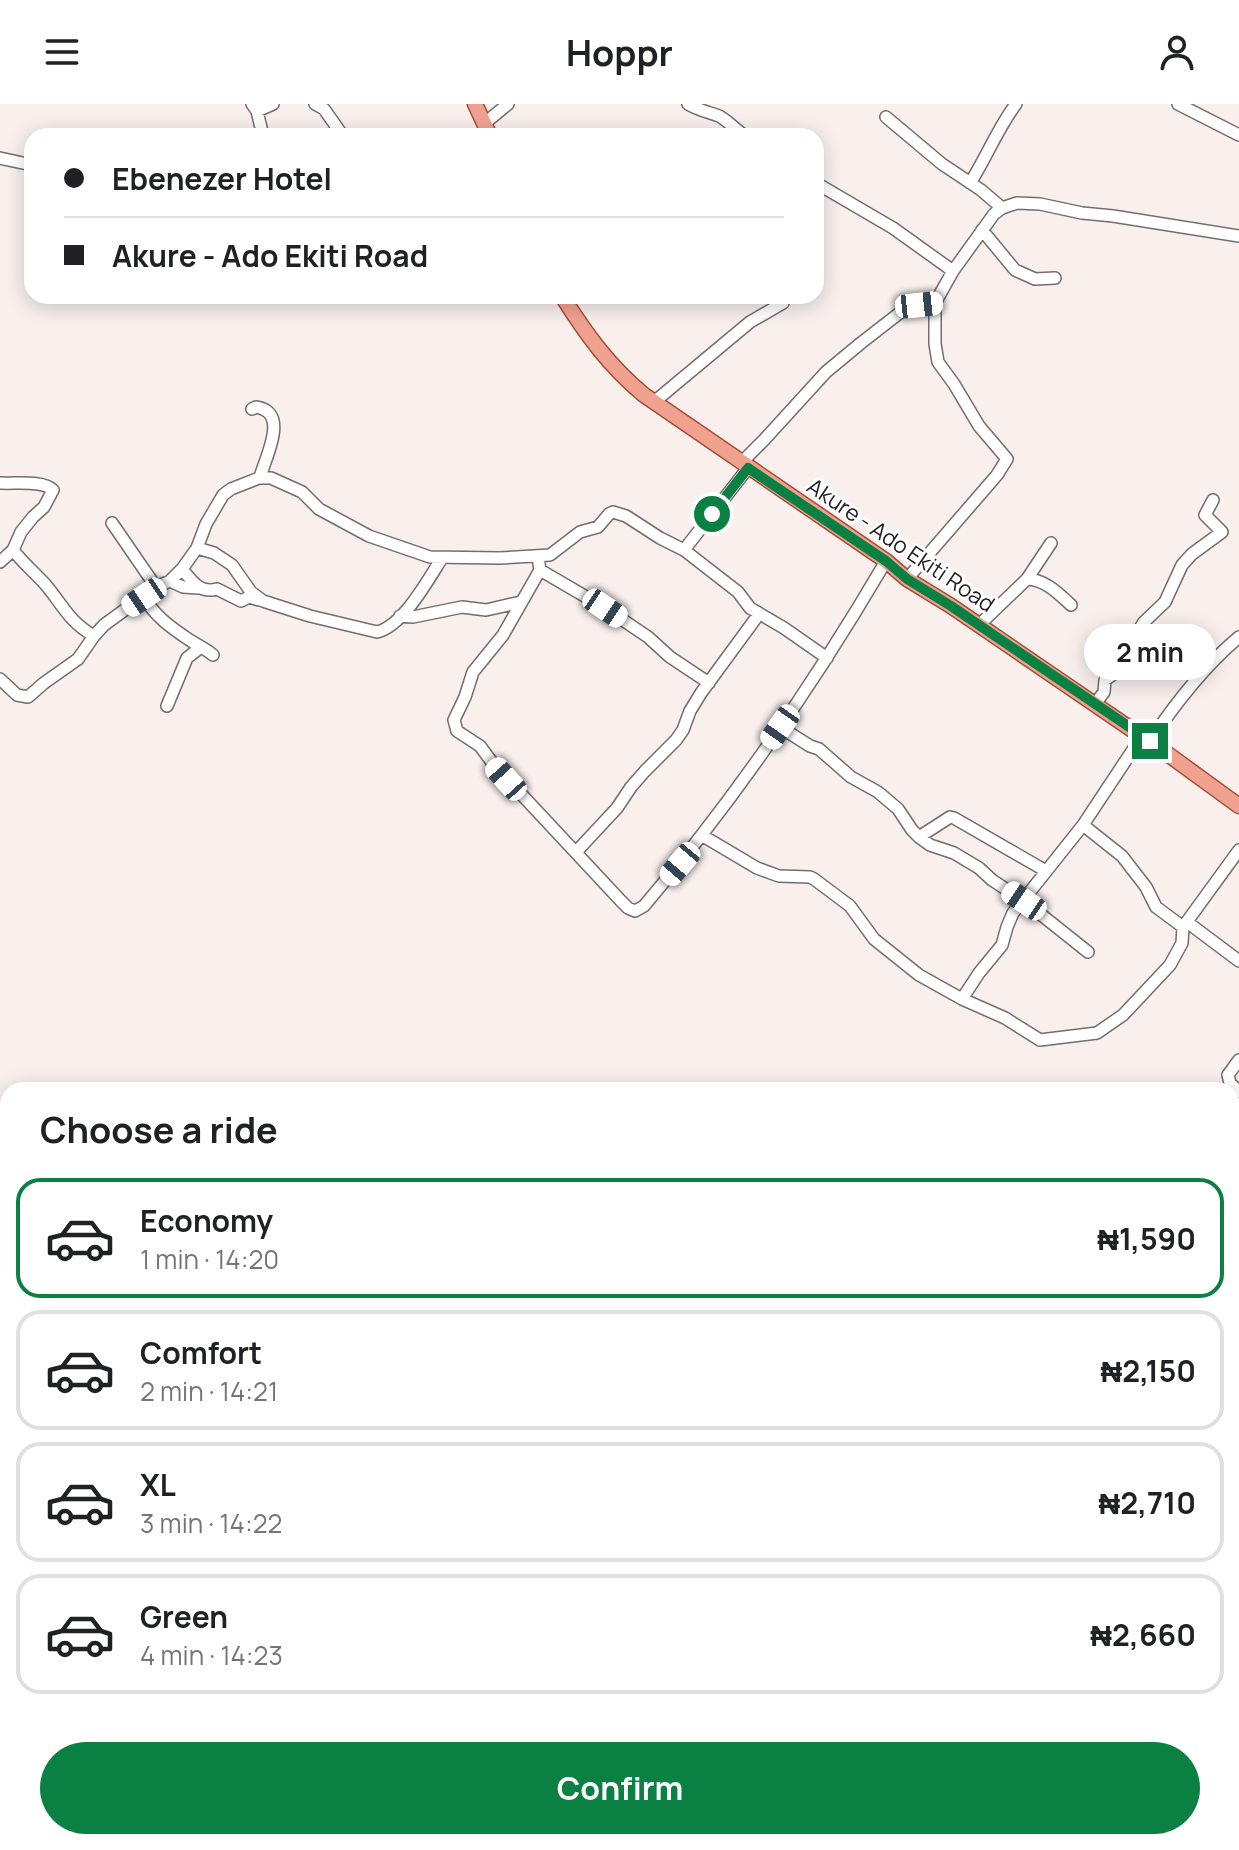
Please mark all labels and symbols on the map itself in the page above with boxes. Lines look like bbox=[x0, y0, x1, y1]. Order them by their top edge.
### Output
car bbox=[894, 291, 944, 319]
street label: Akure - Ado Ekiti Road bbox=[801, 471, 1001, 619]
route start bbox=[694, 496, 730, 532]
car bbox=[117, 574, 171, 620]
car bbox=[578, 585, 632, 631]
callout: 2 min bbox=[1084, 625, 1216, 681]
car bbox=[756, 700, 804, 754]
route end bbox=[1132, 723, 1168, 759]
car bbox=[481, 753, 531, 805]
car bbox=[655, 838, 705, 890]
car bbox=[997, 878, 1051, 924]

